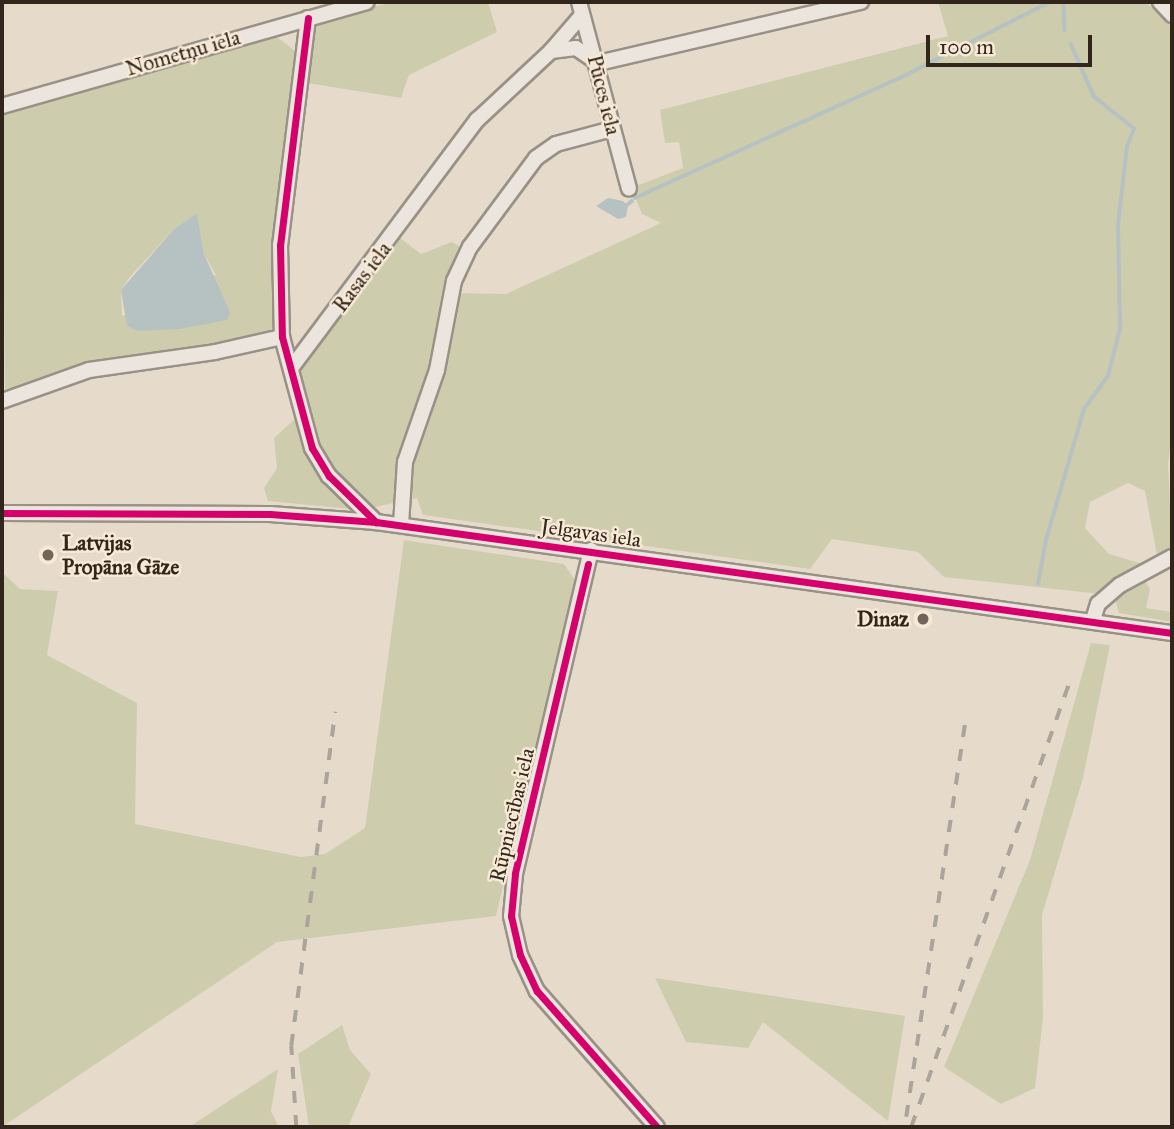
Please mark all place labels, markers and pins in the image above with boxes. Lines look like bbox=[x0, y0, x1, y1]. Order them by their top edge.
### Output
place label: Latvijas Propāna Gāze bbox=[62, 530, 179, 580]
marker: Latvijas Propāna Gāze bbox=[40, 547, 56, 563]
place label: Dinaz bbox=[857, 606, 909, 632]
marker: Dinaz bbox=[915, 611, 931, 627]

